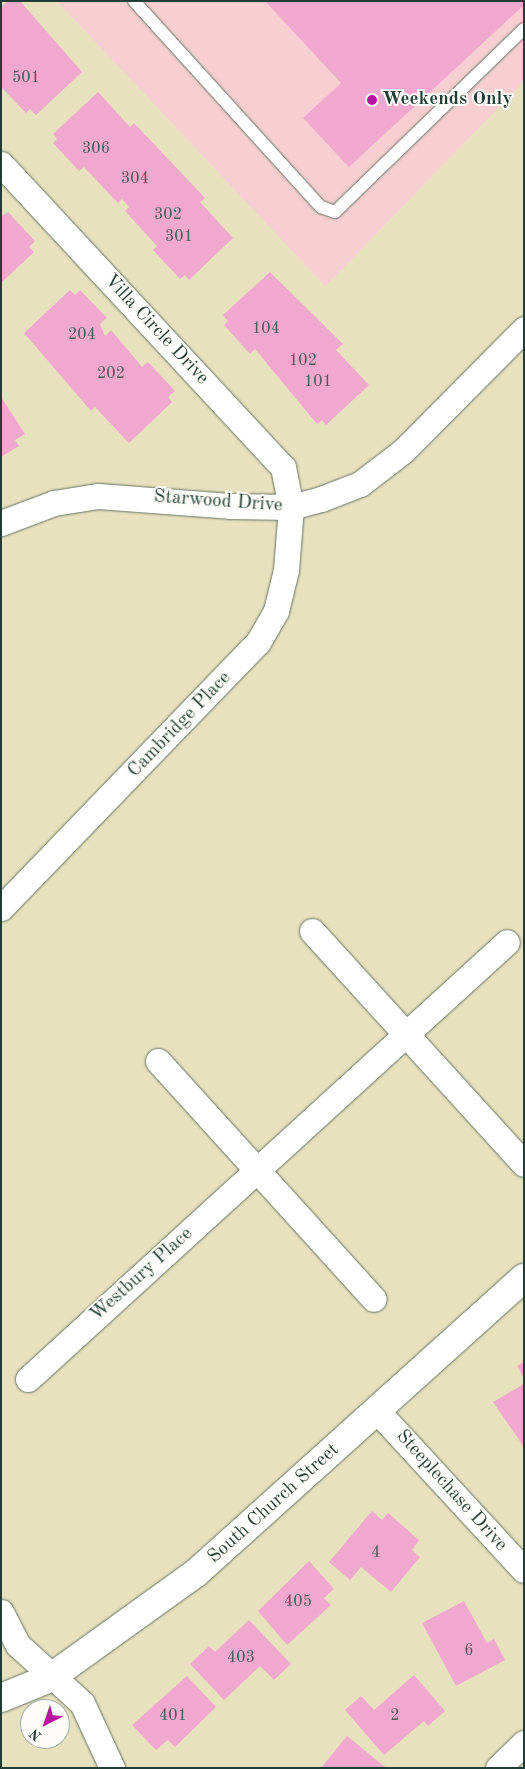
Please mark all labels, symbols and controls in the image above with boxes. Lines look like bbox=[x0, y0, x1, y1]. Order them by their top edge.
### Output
house number: 501 bbox=[12, 68, 40, 88]
place label: Weekends Only bbox=[382, 89, 512, 111]
marker: Weekends Only bbox=[366, 94, 378, 106]
house number: 306 bbox=[82, 139, 110, 159]
house number: 304 bbox=[121, 169, 149, 189]
house number: 302 bbox=[154, 205, 182, 225]
house number: 301 bbox=[165, 227, 193, 247]
street label: Villa Circle Drive bbox=[99, 270, 213, 390]
house number: 104 bbox=[252, 319, 280, 339]
house number: 204 bbox=[68, 325, 96, 345]
house number: 102 bbox=[289, 351, 317, 371]
house number: 202 bbox=[97, 364, 125, 384]
house number: 101 bbox=[304, 372, 332, 392]
street label: Starwood Drive bbox=[153, 486, 283, 518]
street label: Cambridge Place bbox=[124, 667, 236, 783]
street label: Westbury Place bbox=[86, 1223, 198, 1327]
street label: Steeplechase Drive bbox=[390, 1426, 512, 1556]
street label: South Church Street bbox=[204, 1439, 344, 1569]
house number: 4 bbox=[371, 1543, 381, 1563]
house number: 405 bbox=[284, 1592, 312, 1612]
house number: 6 bbox=[464, 1641, 474, 1661]
house number: 403 bbox=[227, 1648, 255, 1668]
north arrow bbox=[20, 1699, 70, 1749]
house number: 401 bbox=[159, 1706, 187, 1726]
house number: 2 bbox=[390, 1706, 400, 1726]
text: N bbox=[27, 1726, 44, 1743]

